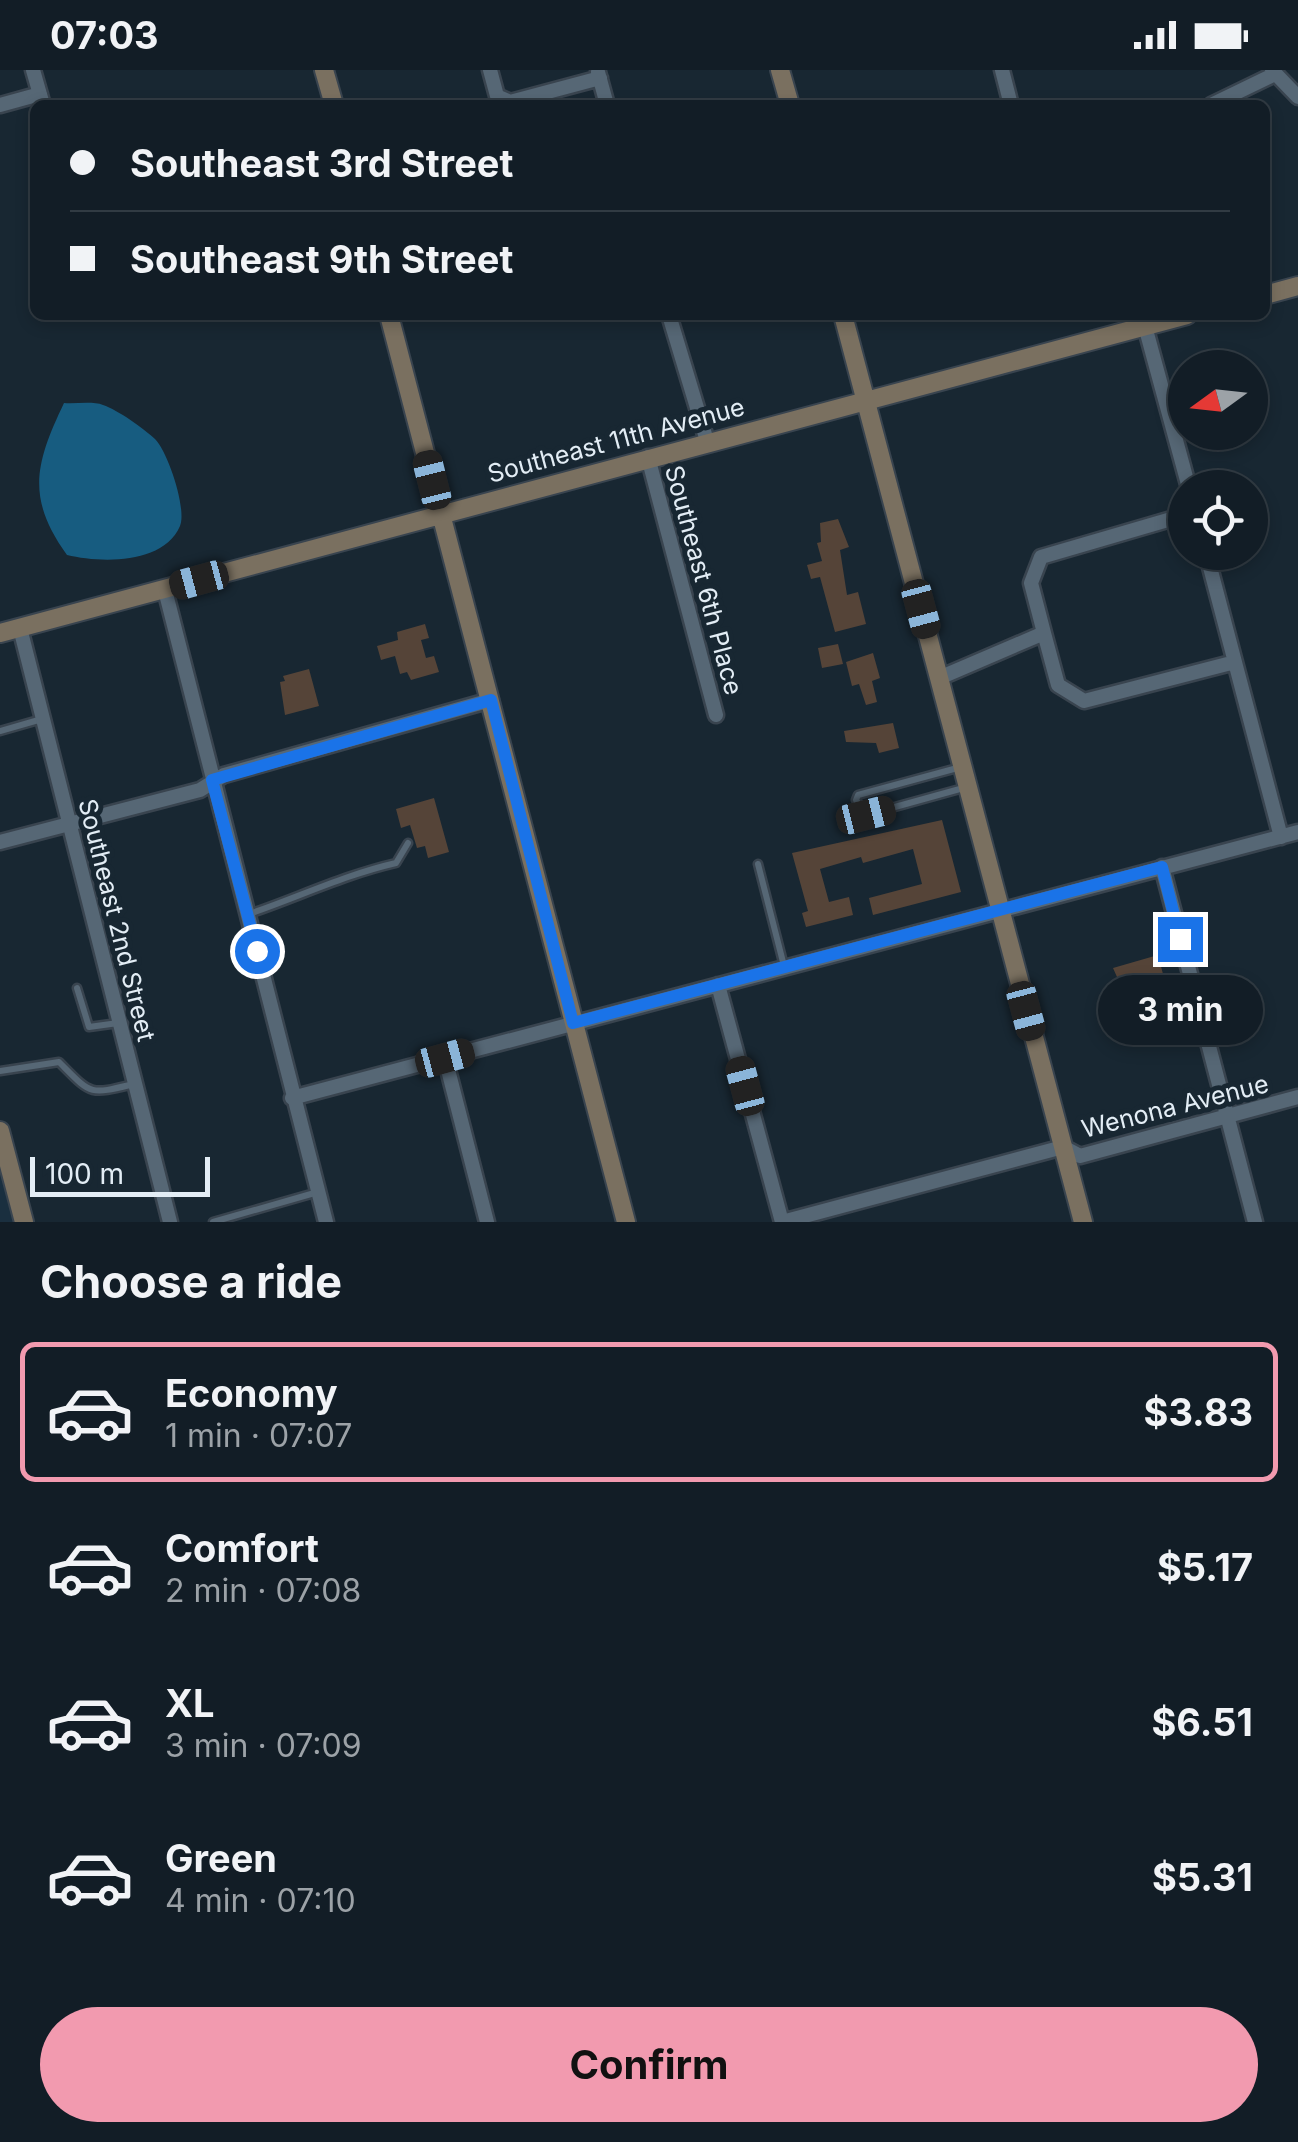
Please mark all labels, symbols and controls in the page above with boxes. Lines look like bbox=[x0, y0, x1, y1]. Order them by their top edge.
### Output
text: 07:03 bbox=[50, 12, 159, 58]
text: Southeast 3rd Street bbox=[130, 140, 513, 186]
text: Southeast 9th Street bbox=[130, 236, 513, 282]
north arrow bbox=[1168, 350, 1268, 450]
map controls bbox=[1168, 350, 1268, 570]
street label: Southeast 11th Avenue bbox=[484, 391, 748, 489]
car bbox=[410, 447, 454, 513]
street label: Southeast 6th Place bbox=[659, 462, 749, 698]
button: locate bbox=[1168, 470, 1268, 570]
car bbox=[166, 558, 232, 602]
car bbox=[899, 576, 943, 642]
car bbox=[833, 793, 899, 837]
street label: Southeast 2nd Street bbox=[72, 796, 162, 1044]
route end bbox=[1158, 917, 1203, 962]
route start bbox=[235, 929, 280, 974]
callout: 3 min bbox=[1098, 974, 1262, 1044]
car bbox=[1004, 978, 1048, 1044]
text: 3 min bbox=[1137, 990, 1224, 1029]
car bbox=[412, 1036, 478, 1080]
car bbox=[723, 1053, 767, 1119]
street label: Wenona Avenue bbox=[1079, 1068, 1271, 1144]
scale bar bbox=[30, 1152, 210, 1196]
text: 100 m bbox=[45, 1157, 124, 1191]
text: Choose a ride bbox=[40, 1254, 342, 1309]
icon: car bbox=[45, 1367, 135, 1457]
text: Economy bbox=[165, 1370, 338, 1416]
text: $3.83 bbox=[1144, 1389, 1253, 1435]
text: 1 min · 07:07 bbox=[165, 1416, 352, 1455]
icon: car bbox=[45, 1522, 135, 1612]
text: Comfort bbox=[165, 1525, 319, 1571]
text: $5.17 bbox=[1157, 1544, 1253, 1590]
text: 2 min · 07:08 bbox=[165, 1571, 361, 1610]
icon: car bbox=[45, 1677, 135, 1767]
text: XL bbox=[165, 1680, 215, 1726]
text: $6.51 bbox=[1151, 1699, 1253, 1745]
text: 3 min · 07:09 bbox=[165, 1726, 362, 1765]
icon: car bbox=[45, 1832, 135, 1922]
text: Green bbox=[165, 1835, 277, 1881]
text: $5.31 bbox=[1152, 1854, 1253, 1900]
text: 4 min · 07:10 bbox=[165, 1881, 356, 1920]
button: Confirm bbox=[40, 2007, 1258, 2122]

